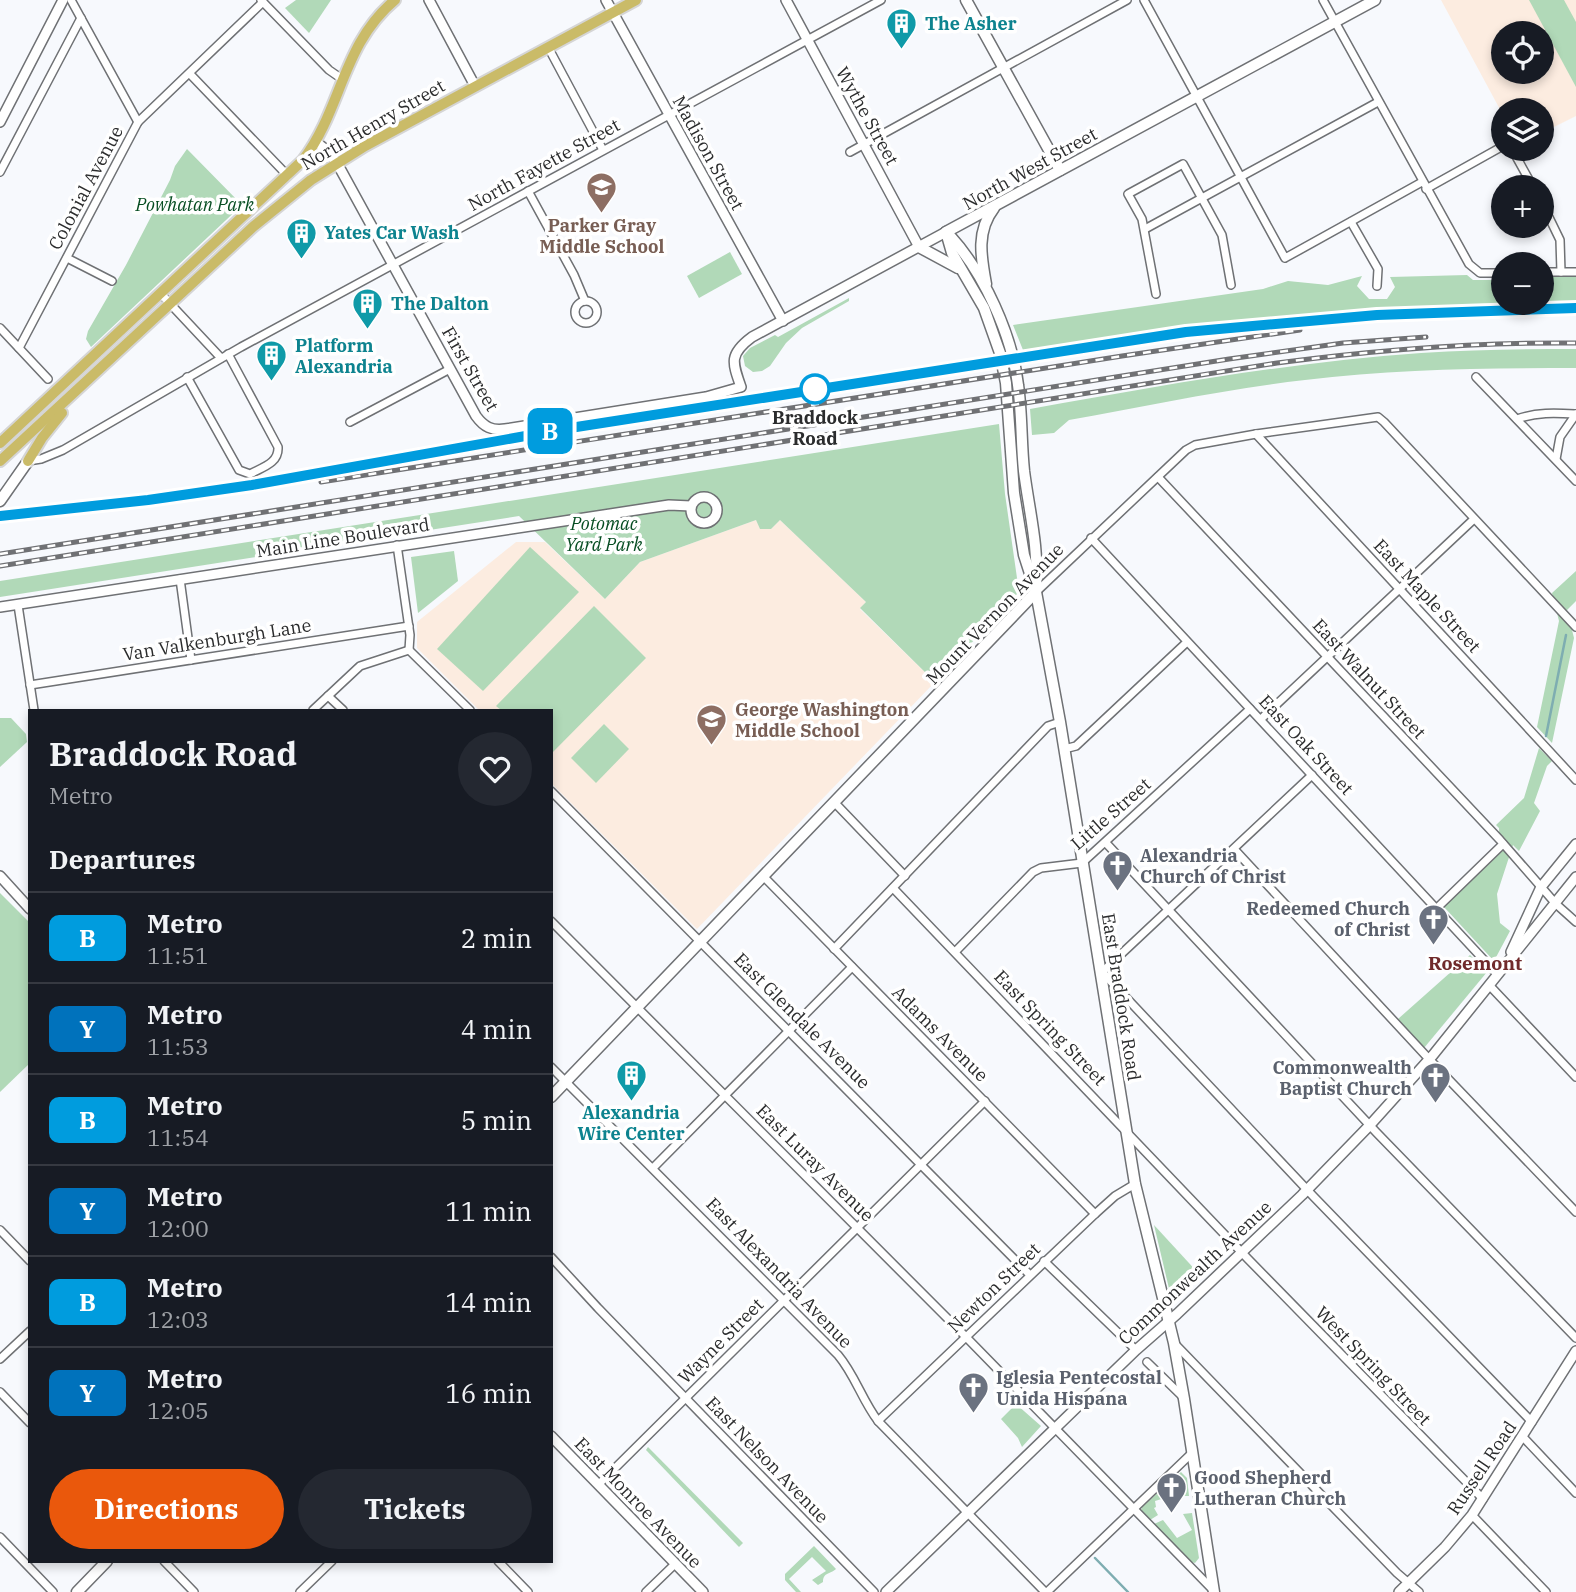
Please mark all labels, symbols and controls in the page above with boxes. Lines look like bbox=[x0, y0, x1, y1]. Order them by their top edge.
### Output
building icon: The Asher bbox=[885, 7, 919, 51]
place label: The Asher bbox=[925, 12, 1017, 35]
map controls bbox=[1491, 21, 1554, 315]
button: locate bbox=[1491, 21, 1554, 84]
street label: Wythe Street bbox=[831, 63, 904, 169]
street label: North Henry Street bbox=[297, 74, 449, 175]
street label: Madison Street bbox=[668, 92, 749, 214]
button: layers bbox=[1491, 98, 1554, 161]
street label: North Fayette Street bbox=[464, 113, 624, 216]
street label: Colonial Avenue bbox=[43, 122, 128, 254]
street label: North West Street bbox=[959, 122, 1101, 215]
school or university icon: Parker Gray Middle School bbox=[585, 171, 619, 215]
button: + bbox=[1491, 175, 1554, 238]
park label: Powhatan Park bbox=[135, 193, 255, 216]
place label: Parker Gray Middle School bbox=[540, 214, 665, 258]
building icon: Yates Car Wash bbox=[284, 216, 318, 260]
place label: Yates Car Wash bbox=[324, 221, 460, 244]
button: − bbox=[1491, 252, 1554, 315]
building icon: The Dalton bbox=[351, 287, 385, 331]
place label: The Dalton bbox=[391, 292, 489, 315]
street label: First Street bbox=[437, 322, 504, 415]
place label: Platform Alexandria bbox=[295, 334, 393, 378]
building icon: Platform Alexandria bbox=[255, 339, 289, 383]
marker: Braddock Road bbox=[800, 374, 830, 404]
place label: Braddock Road bbox=[772, 406, 859, 450]
line badge: B bbox=[527, 408, 573, 454]
text: B bbox=[542, 415, 558, 447]
street label: Main Line Boulevard bbox=[255, 512, 431, 563]
park label: Potomac Yard Park bbox=[565, 512, 643, 556]
street label: East Maple Street bbox=[1369, 534, 1486, 657]
street label: Mount Vernon Avenue bbox=[921, 538, 1068, 689]
street label: Van Valkenburgh Lane bbox=[121, 613, 313, 666]
street label: East Walnut Street bbox=[1308, 614, 1431, 744]
street label: East Oak Street bbox=[1254, 690, 1359, 800]
place label: George Washington Middle School bbox=[735, 698, 909, 742]
school or university icon: George Washington Middle School bbox=[695, 703, 729, 747]
text: Braddock Road bbox=[49, 732, 297, 775]
button: heart bbox=[458, 732, 532, 806]
street label: Little Street bbox=[1066, 773, 1155, 855]
text: Metro bbox=[49, 780, 113, 810]
text: Departures bbox=[49, 842, 195, 876]
place label: Alexandria Church of Christ bbox=[1140, 844, 1286, 888]
church icon: Alexandria Church of Christ bbox=[1100, 849, 1134, 893]
place label: Redeemed Church of Christ bbox=[1246, 897, 1410, 941]
church icon: Redeemed Church of Christ bbox=[1416, 902, 1450, 946]
text: Metro bbox=[147, 906, 223, 940]
street label: East Braddock Road bbox=[1097, 911, 1146, 1083]
text: 2 min bbox=[461, 921, 532, 955]
text: B bbox=[79, 922, 96, 954]
text: 11:51 bbox=[147, 940, 209, 970]
street label: East Glendale Avenue bbox=[729, 948, 875, 1094]
district label: Rosemont bbox=[1428, 951, 1522, 975]
street label: East Spring Street bbox=[989, 965, 1111, 1090]
street label: Adams Avenue bbox=[888, 981, 993, 1086]
text: Metro bbox=[147, 997, 223, 1031]
text: 4 min bbox=[461, 1012, 532, 1046]
text: Y bbox=[79, 1013, 96, 1045]
text: 11:53 bbox=[147, 1031, 209, 1061]
place label: Commonwealth Baptist Church bbox=[1273, 1056, 1412, 1100]
building icon: Alexandria Wire Center bbox=[614, 1058, 648, 1102]
church icon: Commonwealth Baptist Church bbox=[1418, 1061, 1452, 1105]
text: Metro bbox=[147, 1088, 223, 1122]
street label: East Luray Avenue bbox=[752, 1099, 879, 1226]
place label: Alexandria Wire Center bbox=[577, 1101, 685, 1145]
text: 5 min bbox=[461, 1103, 532, 1137]
text: B bbox=[79, 1104, 96, 1136]
text: 11:54 bbox=[147, 1122, 209, 1152]
text: Metro bbox=[147, 1179, 223, 1213]
street label: East Alexandria Avenue bbox=[701, 1192, 857, 1353]
text: 11 min bbox=[445, 1194, 532, 1228]
text: Y bbox=[79, 1195, 96, 1227]
street label: Commonwealth Avenue bbox=[1113, 1196, 1276, 1350]
text: 12:00 bbox=[147, 1213, 209, 1243]
street label: Newton Street bbox=[942, 1238, 1045, 1338]
text: Metro bbox=[147, 1270, 223, 1304]
text: 14 min bbox=[445, 1285, 532, 1319]
text: B bbox=[79, 1286, 96, 1318]
street label: Wayne Street bbox=[673, 1293, 768, 1388]
street label: West Spring Street bbox=[1311, 1301, 1436, 1430]
text: 12:03 bbox=[147, 1304, 209, 1334]
text: Metro bbox=[147, 1361, 223, 1395]
place label: Iglesia Pentecostal Unida Hispana bbox=[996, 1366, 1162, 1410]
church icon: Iglesia Pentecostal Unida Hispana bbox=[956, 1371, 990, 1415]
text: 16 min bbox=[445, 1376, 532, 1410]
text: Y bbox=[79, 1377, 96, 1409]
street label: East Nelson Avenue bbox=[701, 1391, 834, 1528]
text: 12:05 bbox=[147, 1395, 209, 1425]
street label: Russell Road bbox=[1442, 1416, 1521, 1519]
street label: East Monroe Avenue bbox=[570, 1432, 707, 1573]
place label: Good Shepherd Lutheran Church bbox=[1194, 1466, 1346, 1510]
button: Directions bbox=[49, 1469, 284, 1549]
button: Tickets bbox=[298, 1469, 532, 1549]
church icon: Good Shepherd Lutheran Church bbox=[1154, 1471, 1188, 1515]

